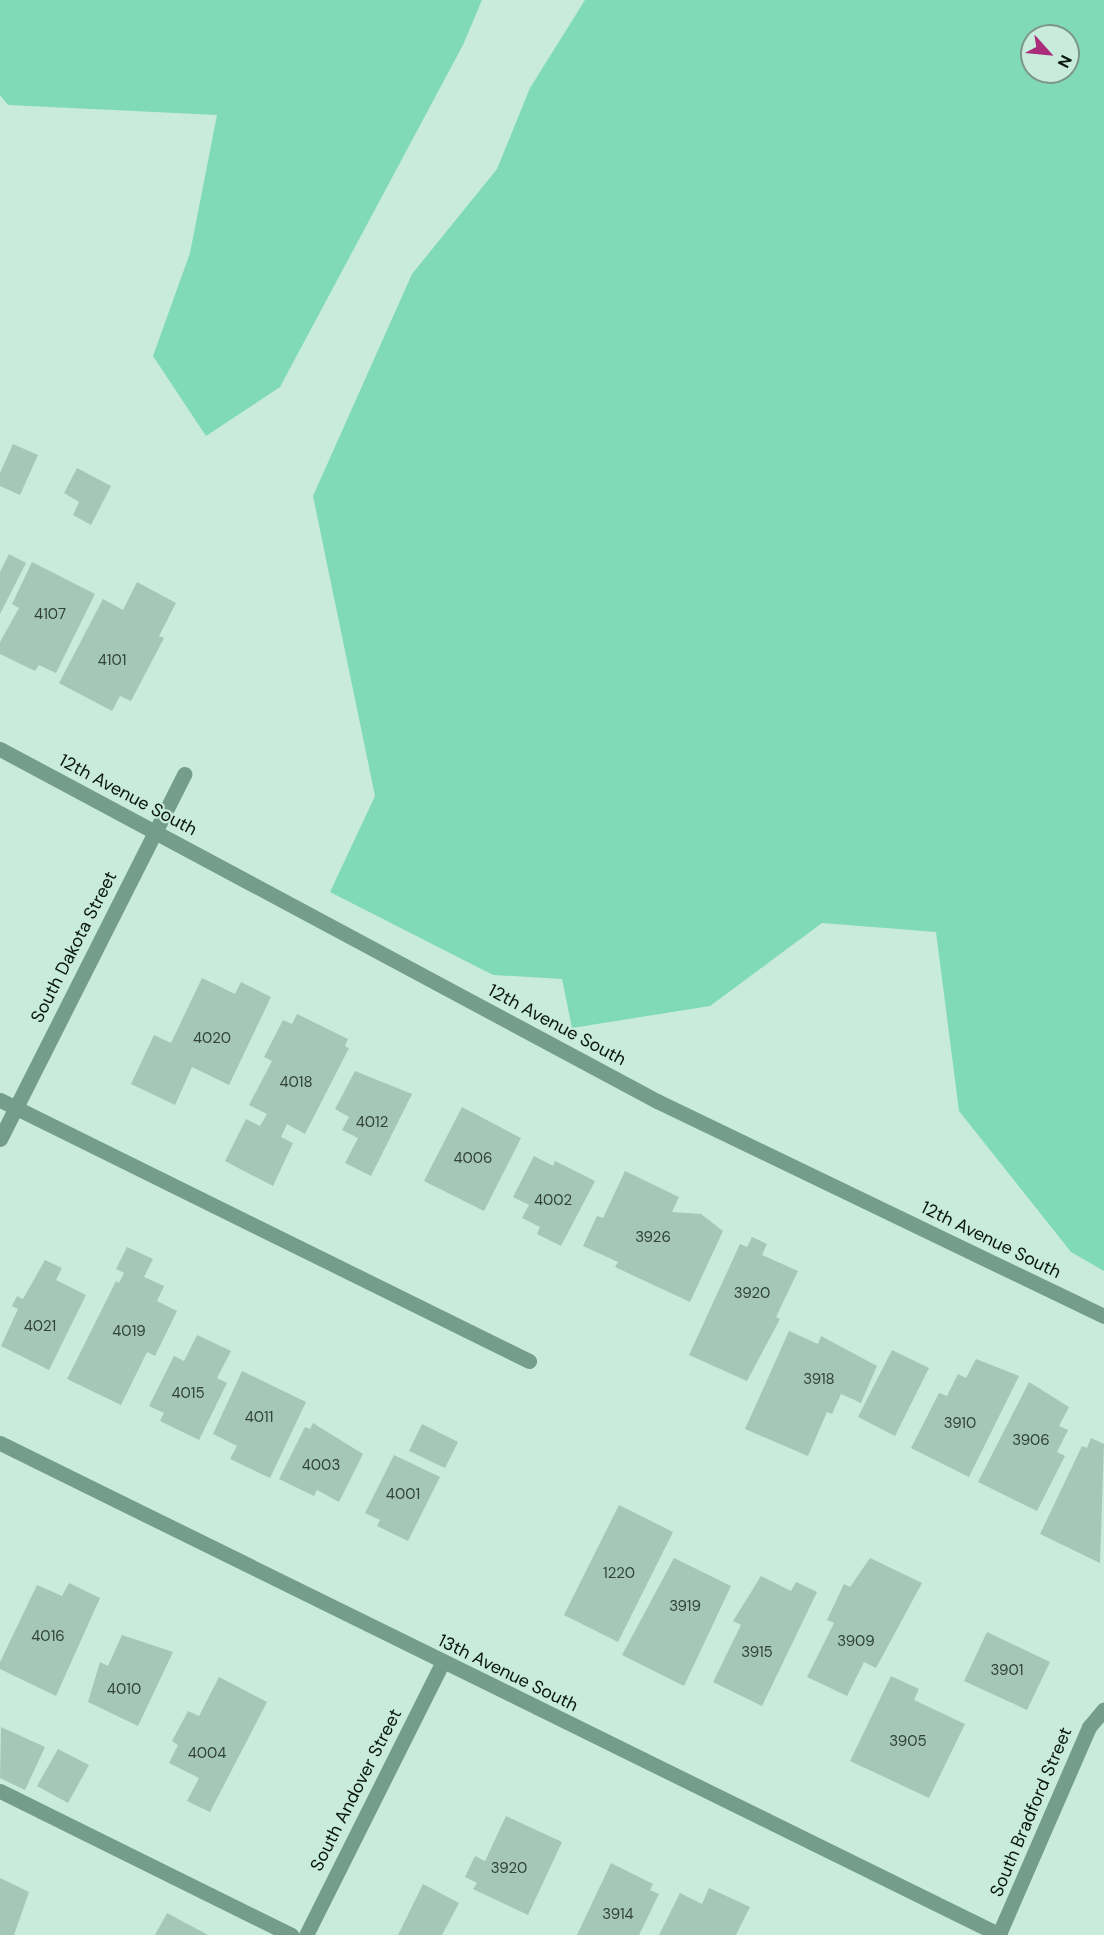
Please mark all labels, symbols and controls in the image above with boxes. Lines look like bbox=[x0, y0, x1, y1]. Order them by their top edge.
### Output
north arrow bbox=[1020, 24, 1080, 84]
text: N bbox=[1053, 52, 1077, 71]
house number: 4107 bbox=[34, 606, 66, 624]
house number: 4101 bbox=[98, 652, 126, 670]
street label: 12th Avenue South bbox=[55, 750, 201, 840]
street label: South Dakota Street bbox=[26, 868, 122, 1026]
street label: 12th Avenue South bbox=[484, 980, 630, 1070]
house number: 4020 bbox=[193, 1030, 231, 1048]
house number: 4018 bbox=[279, 1074, 313, 1092]
house number: 4012 bbox=[356, 1114, 388, 1132]
house number: 4006 bbox=[453, 1150, 493, 1168]
house number: 4002 bbox=[534, 1192, 572, 1210]
street label: 12th Avenue South bbox=[918, 1197, 1064, 1283]
house number: 3926 bbox=[635, 1229, 671, 1247]
house number: 3920 bbox=[734, 1285, 770, 1303]
house number: 4021 bbox=[24, 1318, 56, 1336]
house number: 4019 bbox=[112, 1323, 146, 1341]
house number: 3918 bbox=[803, 1371, 835, 1389]
house number: 4015 bbox=[171, 1385, 205, 1403]
house number: 4011 bbox=[245, 1409, 273, 1427]
house number: 3910 bbox=[944, 1415, 976, 1433]
house number: 3906 bbox=[1012, 1432, 1050, 1450]
house number: 4003 bbox=[302, 1457, 340, 1475]
house number: 4001 bbox=[386, 1486, 420, 1504]
house number: 1220 bbox=[603, 1565, 635, 1583]
house number: 3919 bbox=[669, 1598, 701, 1616]
house number: 4016 bbox=[31, 1628, 65, 1646]
street label: 13th Avenue South bbox=[434, 1630, 582, 1716]
house number: 3909 bbox=[837, 1633, 875, 1651]
house number: 3915 bbox=[741, 1644, 773, 1662]
house number: 3901 bbox=[991, 1662, 1023, 1680]
house number: 4010 bbox=[107, 1681, 141, 1699]
street label: South Andover Street bbox=[306, 1705, 406, 1875]
street label: South Bradford Street bbox=[985, 1724, 1077, 1900]
house number: 3905 bbox=[889, 1733, 927, 1751]
house number: 4004 bbox=[188, 1745, 226, 1763]
house number: 3920 bbox=[491, 1860, 527, 1878]
house number: 3914 bbox=[602, 1906, 634, 1924]

